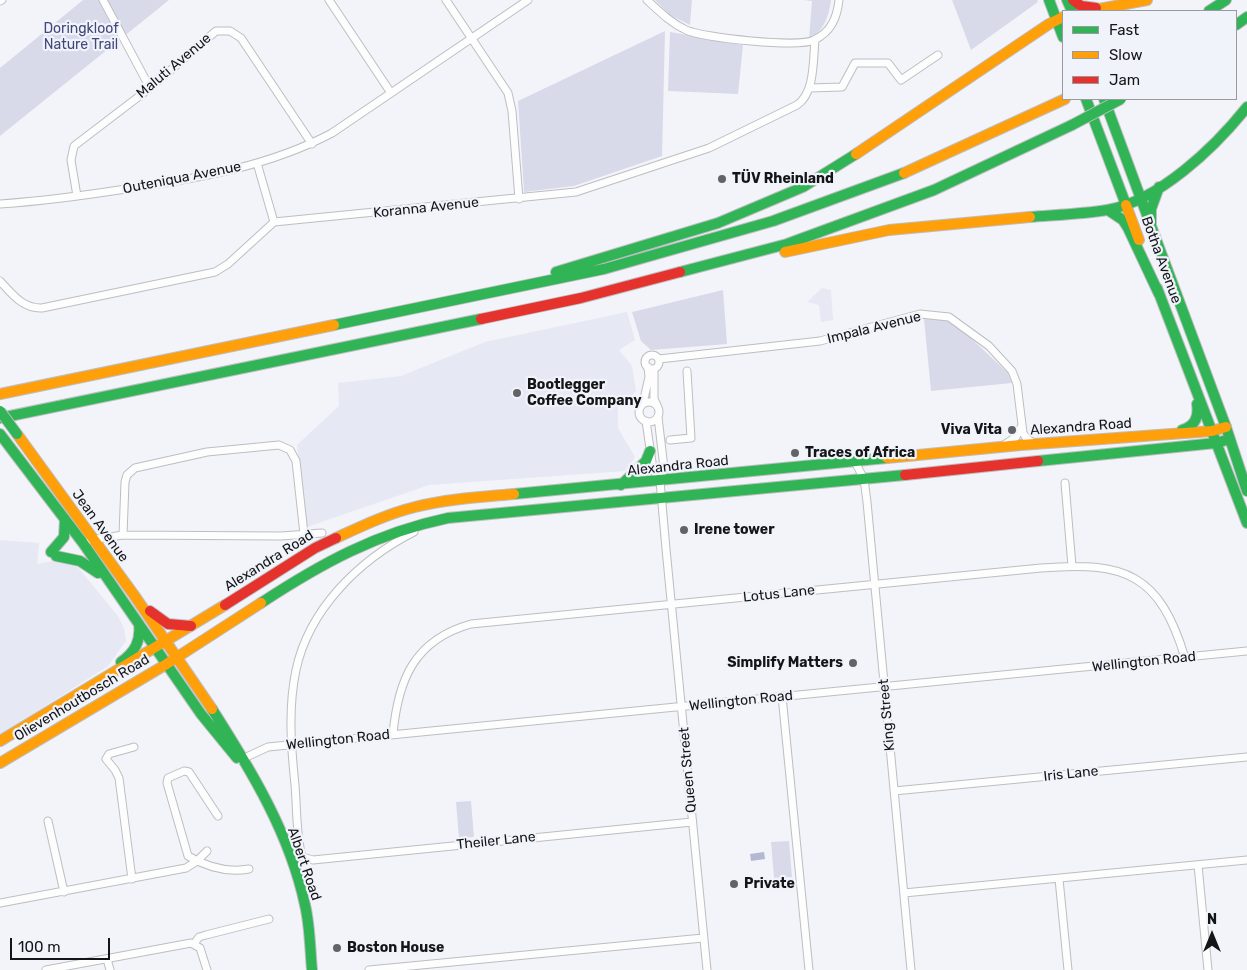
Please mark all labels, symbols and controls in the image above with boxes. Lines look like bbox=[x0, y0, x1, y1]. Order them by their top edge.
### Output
legend bbox=[1062, 10, 1237, 100]
park label: Doringkloof Nature Trail bbox=[43, 21, 119, 54]
text: Fast bbox=[1109, 21, 1139, 39]
street label: Maluti Avenue bbox=[133, 30, 215, 102]
text: Slow bbox=[1109, 46, 1142, 64]
text: Jam bbox=[1109, 71, 1140, 89]
street label: Outeniqua Avenue bbox=[121, 158, 243, 198]
place label: TÜV Rheinland bbox=[732, 171, 834, 187]
marker: TÜV Rheinland bbox=[716, 173, 728, 185]
street label: Koranna Avenue bbox=[372, 194, 480, 222]
street label: Botha Avenue bbox=[1137, 214, 1185, 306]
street label: Impala Avenue bbox=[825, 308, 923, 348]
place label: Bootlegger Coffee Company bbox=[527, 377, 642, 410]
marker: Bootlegger Coffee Company bbox=[511, 387, 523, 399]
street label: Alexandra Road bbox=[1030, 415, 1132, 439]
place label: Viva Vita bbox=[941, 422, 1002, 438]
marker: Viva Vita bbox=[1006, 424, 1018, 436]
place label: Traces of Africa bbox=[805, 445, 915, 461]
marker: Traces of Africa bbox=[789, 447, 801, 459]
street label: Alexandra Road bbox=[626, 452, 730, 480]
street label: Jean Avenue bbox=[68, 487, 132, 565]
place label: Irene tower bbox=[694, 522, 775, 538]
marker: Irene tower bbox=[678, 524, 690, 536]
street label: Alexandra Road bbox=[221, 527, 317, 595]
street label: Lotus Lane bbox=[742, 582, 816, 606]
street label: Wellington Road bbox=[1091, 648, 1197, 676]
street label: Olievenhoutbosch Road bbox=[11, 651, 153, 745]
place label: Simplify Matters bbox=[727, 655, 843, 671]
marker: Simplify Matters bbox=[847, 657, 859, 669]
street label: King Street bbox=[875, 678, 899, 752]
street label: Wellington Road bbox=[688, 687, 794, 715]
street label: Wellington Road bbox=[285, 726, 391, 754]
street label: Queen Street bbox=[676, 726, 700, 814]
street label: Iris Lane bbox=[1043, 763, 1099, 785]
street label: Albert Road bbox=[284, 825, 324, 903]
street label: Theiler Lane bbox=[456, 828, 536, 854]
place label: Private bbox=[744, 876, 795, 892]
marker: Private bbox=[728, 878, 740, 890]
north arrow bbox=[1187, 910, 1237, 960]
text: N bbox=[1207, 911, 1217, 928]
scale bar bbox=[12, 928, 112, 960]
text: 100 m bbox=[18, 938, 60, 956]
place label: Boston House bbox=[347, 940, 444, 956]
marker: Boston House bbox=[331, 942, 343, 954]

